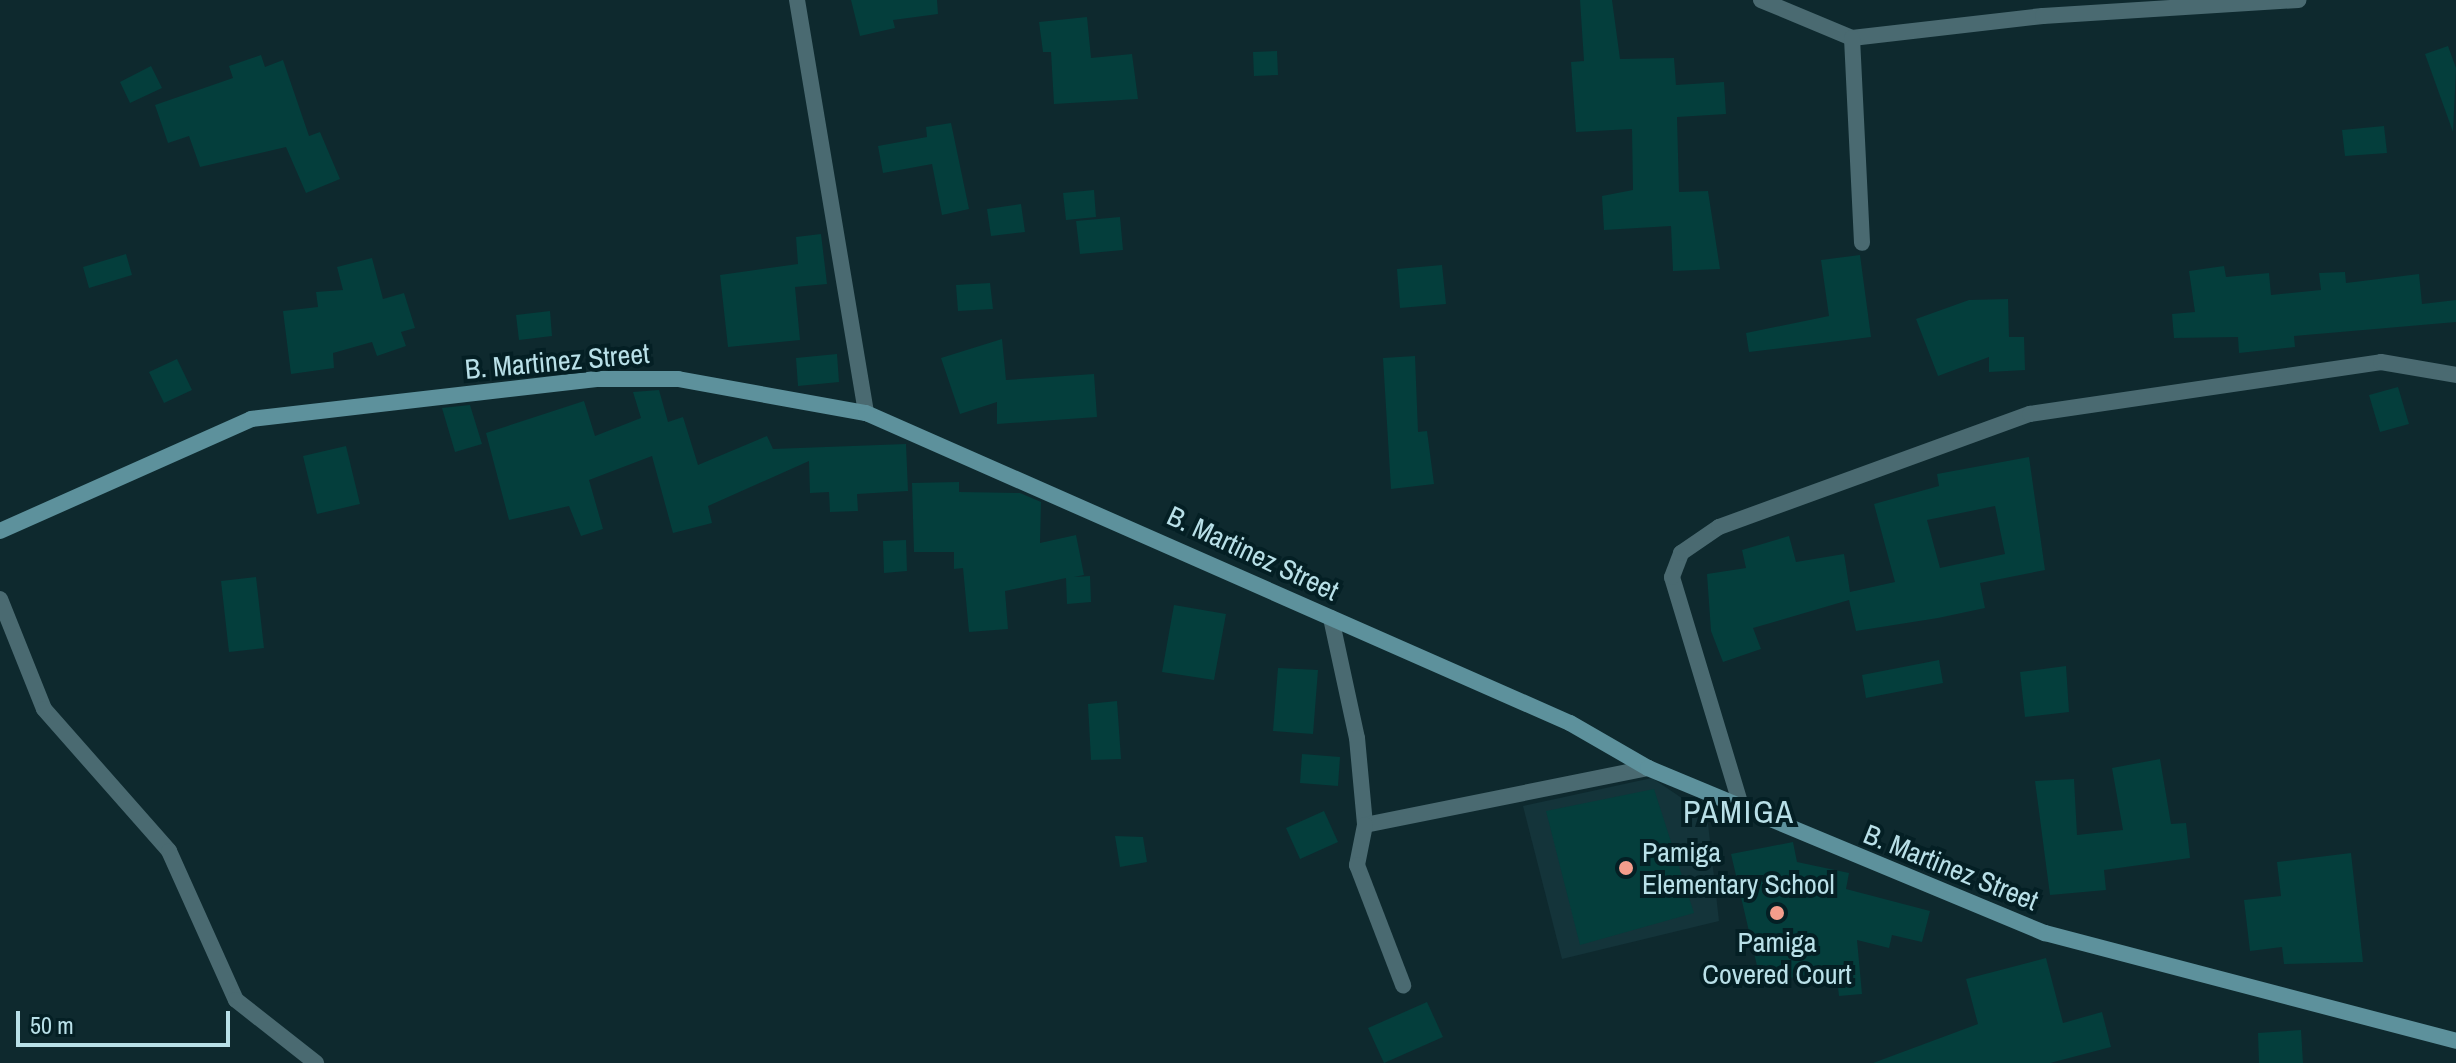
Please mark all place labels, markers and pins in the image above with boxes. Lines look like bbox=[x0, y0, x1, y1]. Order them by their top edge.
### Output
place label: Pamiga Elementary School bbox=[1642, 835, 1835, 901]
marker: Pamiga Elementary School bbox=[1617, 859, 1635, 877]
marker: Pamiga Covered Court bbox=[1768, 904, 1786, 922]
place label: Pamiga Covered Court bbox=[1702, 925, 1852, 991]

